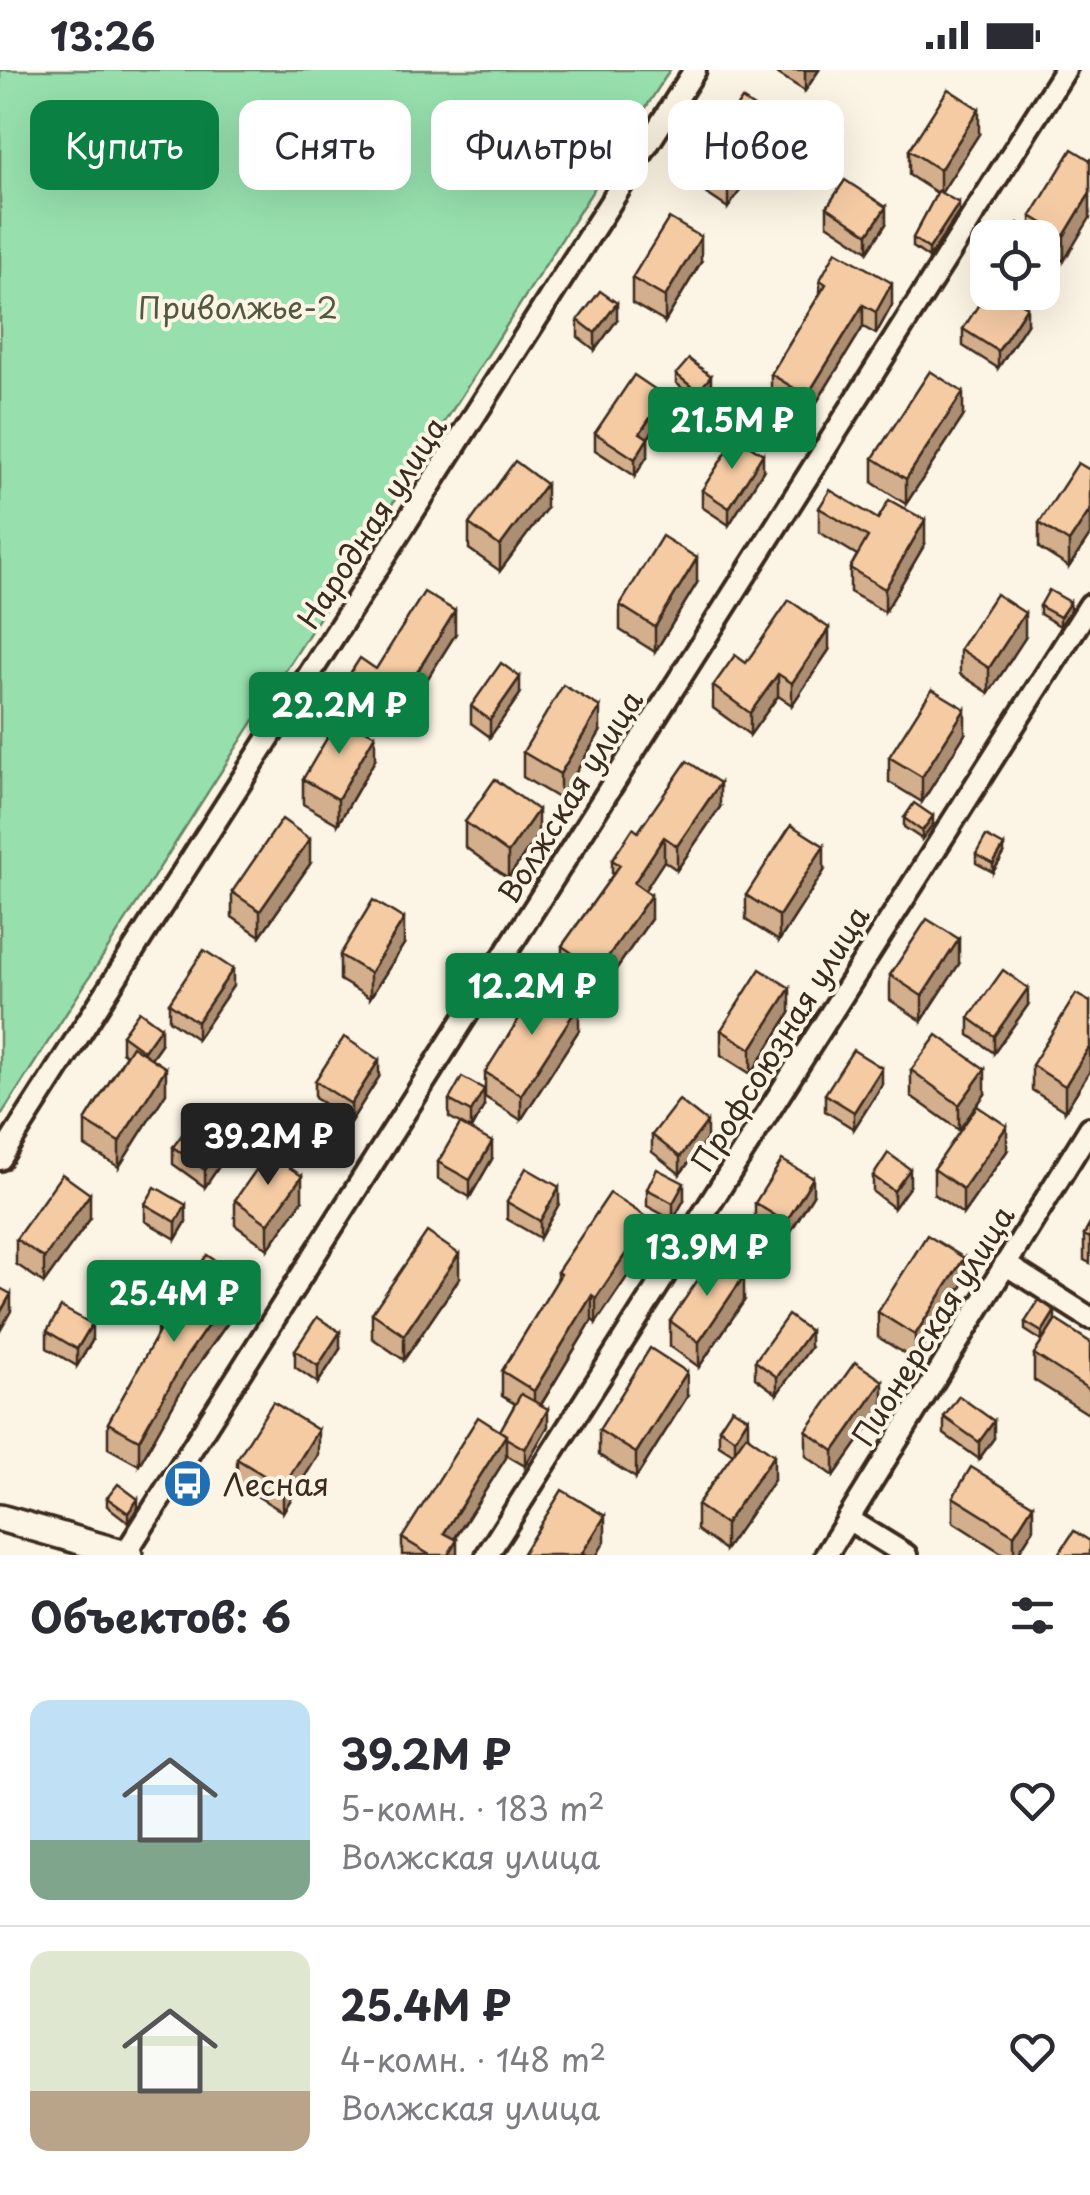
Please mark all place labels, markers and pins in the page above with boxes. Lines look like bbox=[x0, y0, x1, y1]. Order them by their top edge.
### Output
pin: 21.5M ₽ bbox=[640, 387, 824, 472]
pin: 22.2M ₽ bbox=[247, 672, 431, 757]
pin: 12.2M ₽ bbox=[440, 953, 624, 1038]
pin: 39.2M ₽ bbox=[176, 1103, 360, 1188]
pin: 13.9M ₽ bbox=[615, 1214, 799, 1299]
pin: 25.4M ₽ bbox=[82, 1260, 266, 1345]
bus stop icon: Лесная bbox=[162, 1457, 214, 1509]
place label: Лесная bbox=[223, 1461, 329, 1506]

